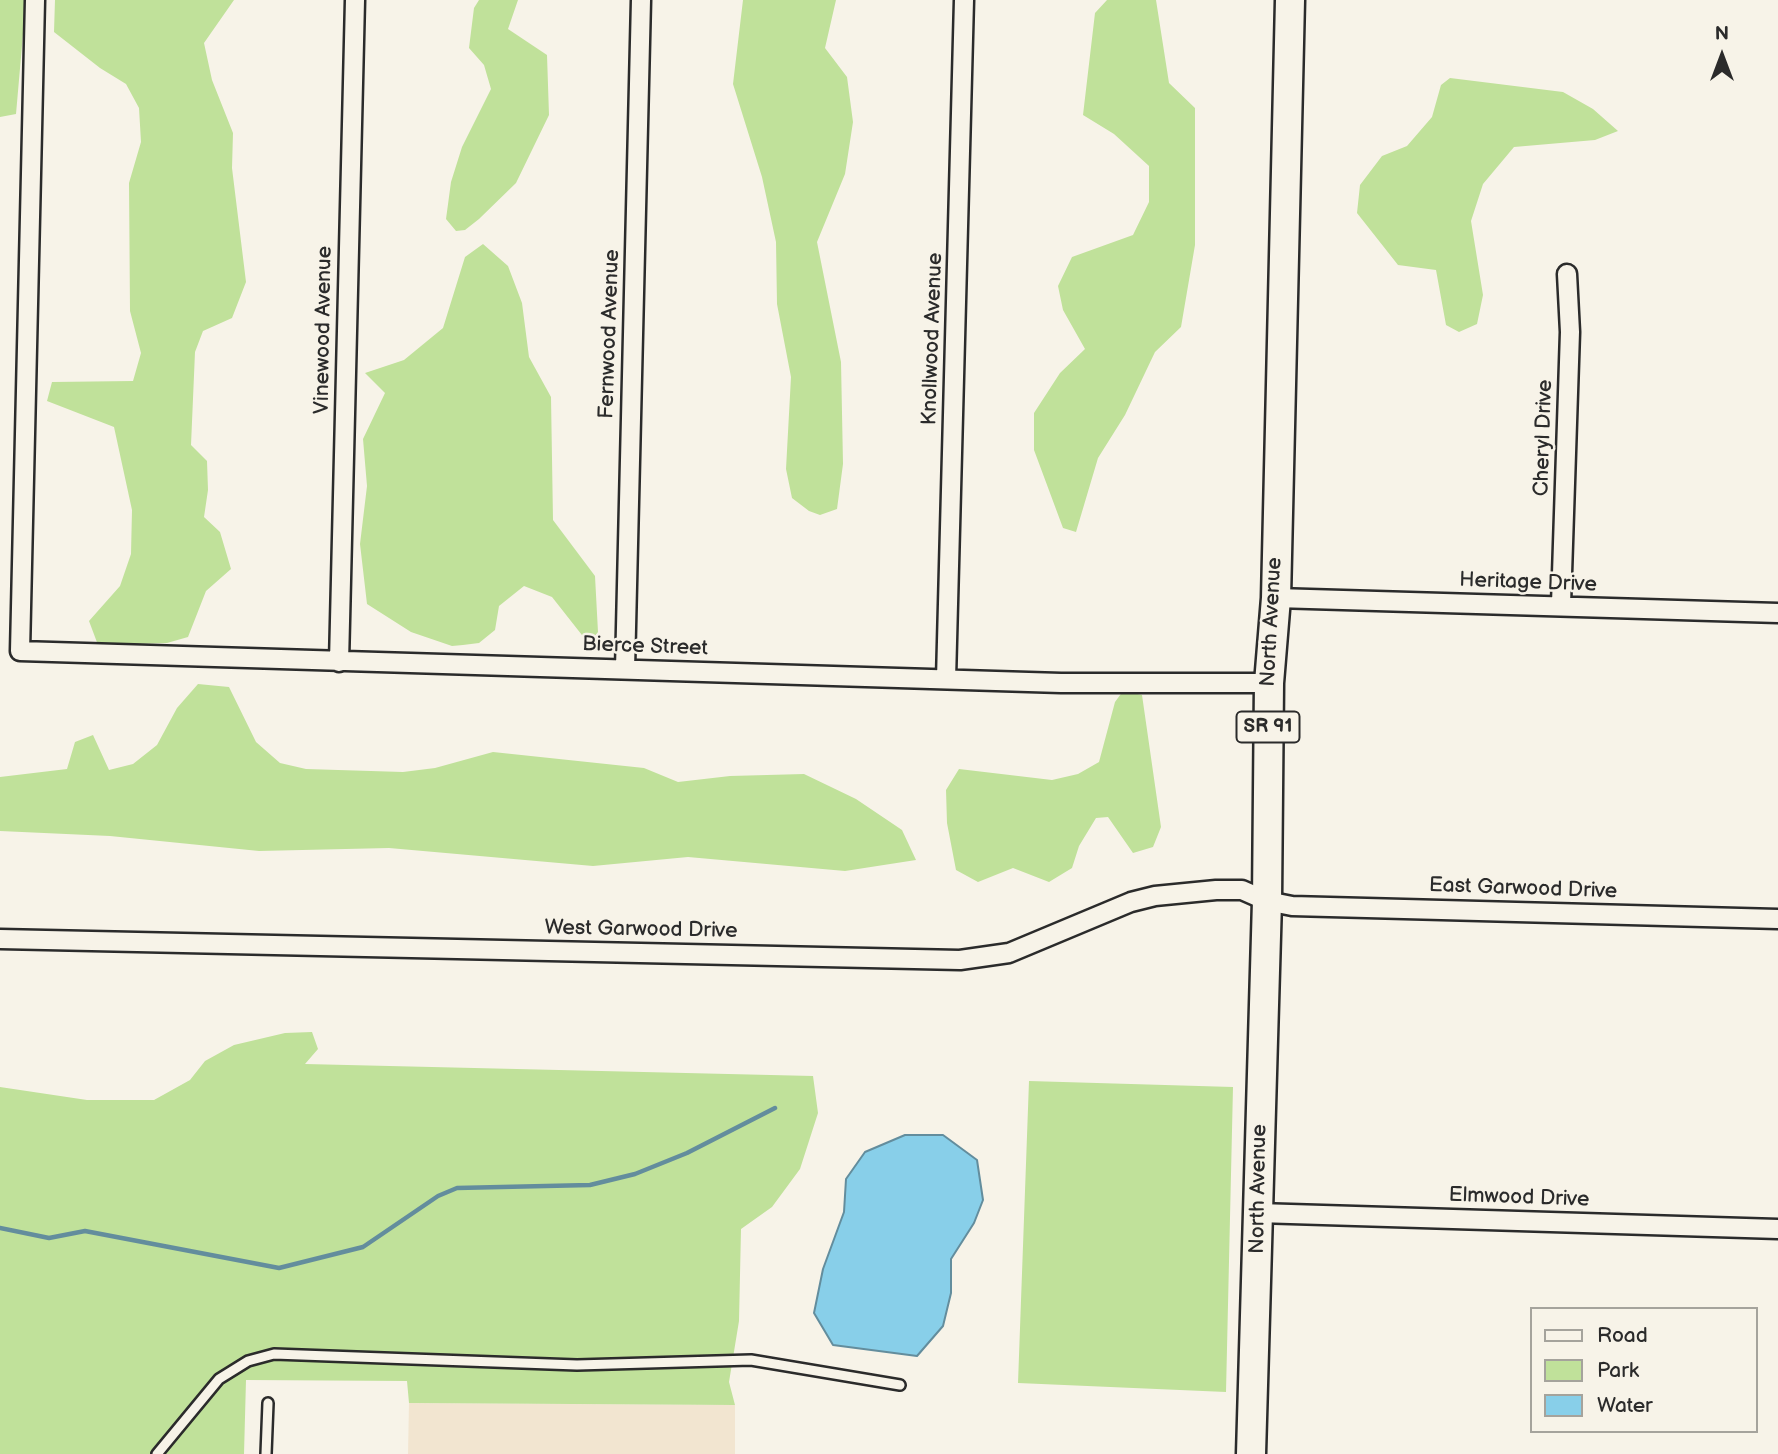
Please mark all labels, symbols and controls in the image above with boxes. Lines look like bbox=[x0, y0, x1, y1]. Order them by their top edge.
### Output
north arrow bbox=[1687, 21, 1757, 91]
text: N bbox=[1715, 23, 1729, 46]
street label: Vinewood Avenue bbox=[310, 246, 338, 414]
street label: Fernwood Avenue bbox=[594, 249, 626, 419]
street label: Knollwood Avenue bbox=[917, 252, 949, 426]
street label: Cheryl Drive bbox=[1529, 379, 1559, 497]
street label: North Avenue bbox=[1256, 557, 1288, 687]
street label: Heritage Drive bbox=[1459, 568, 1597, 598]
street label: Bierce Street bbox=[582, 632, 708, 662]
road number: SR 91 bbox=[1236, 712, 1300, 742]
street label: East Garwood Drive bbox=[1428, 873, 1618, 905]
street label: West Garwood Drive bbox=[544, 916, 738, 944]
street label: North Avenue bbox=[1245, 1124, 1273, 1254]
street label: Elmwood Drive bbox=[1448, 1183, 1590, 1213]
legend bbox=[1530, 1307, 1757, 1433]
text: Road bbox=[1597, 1323, 1648, 1348]
text: Park bbox=[1597, 1358, 1639, 1383]
text: Water bbox=[1597, 1393, 1653, 1418]

